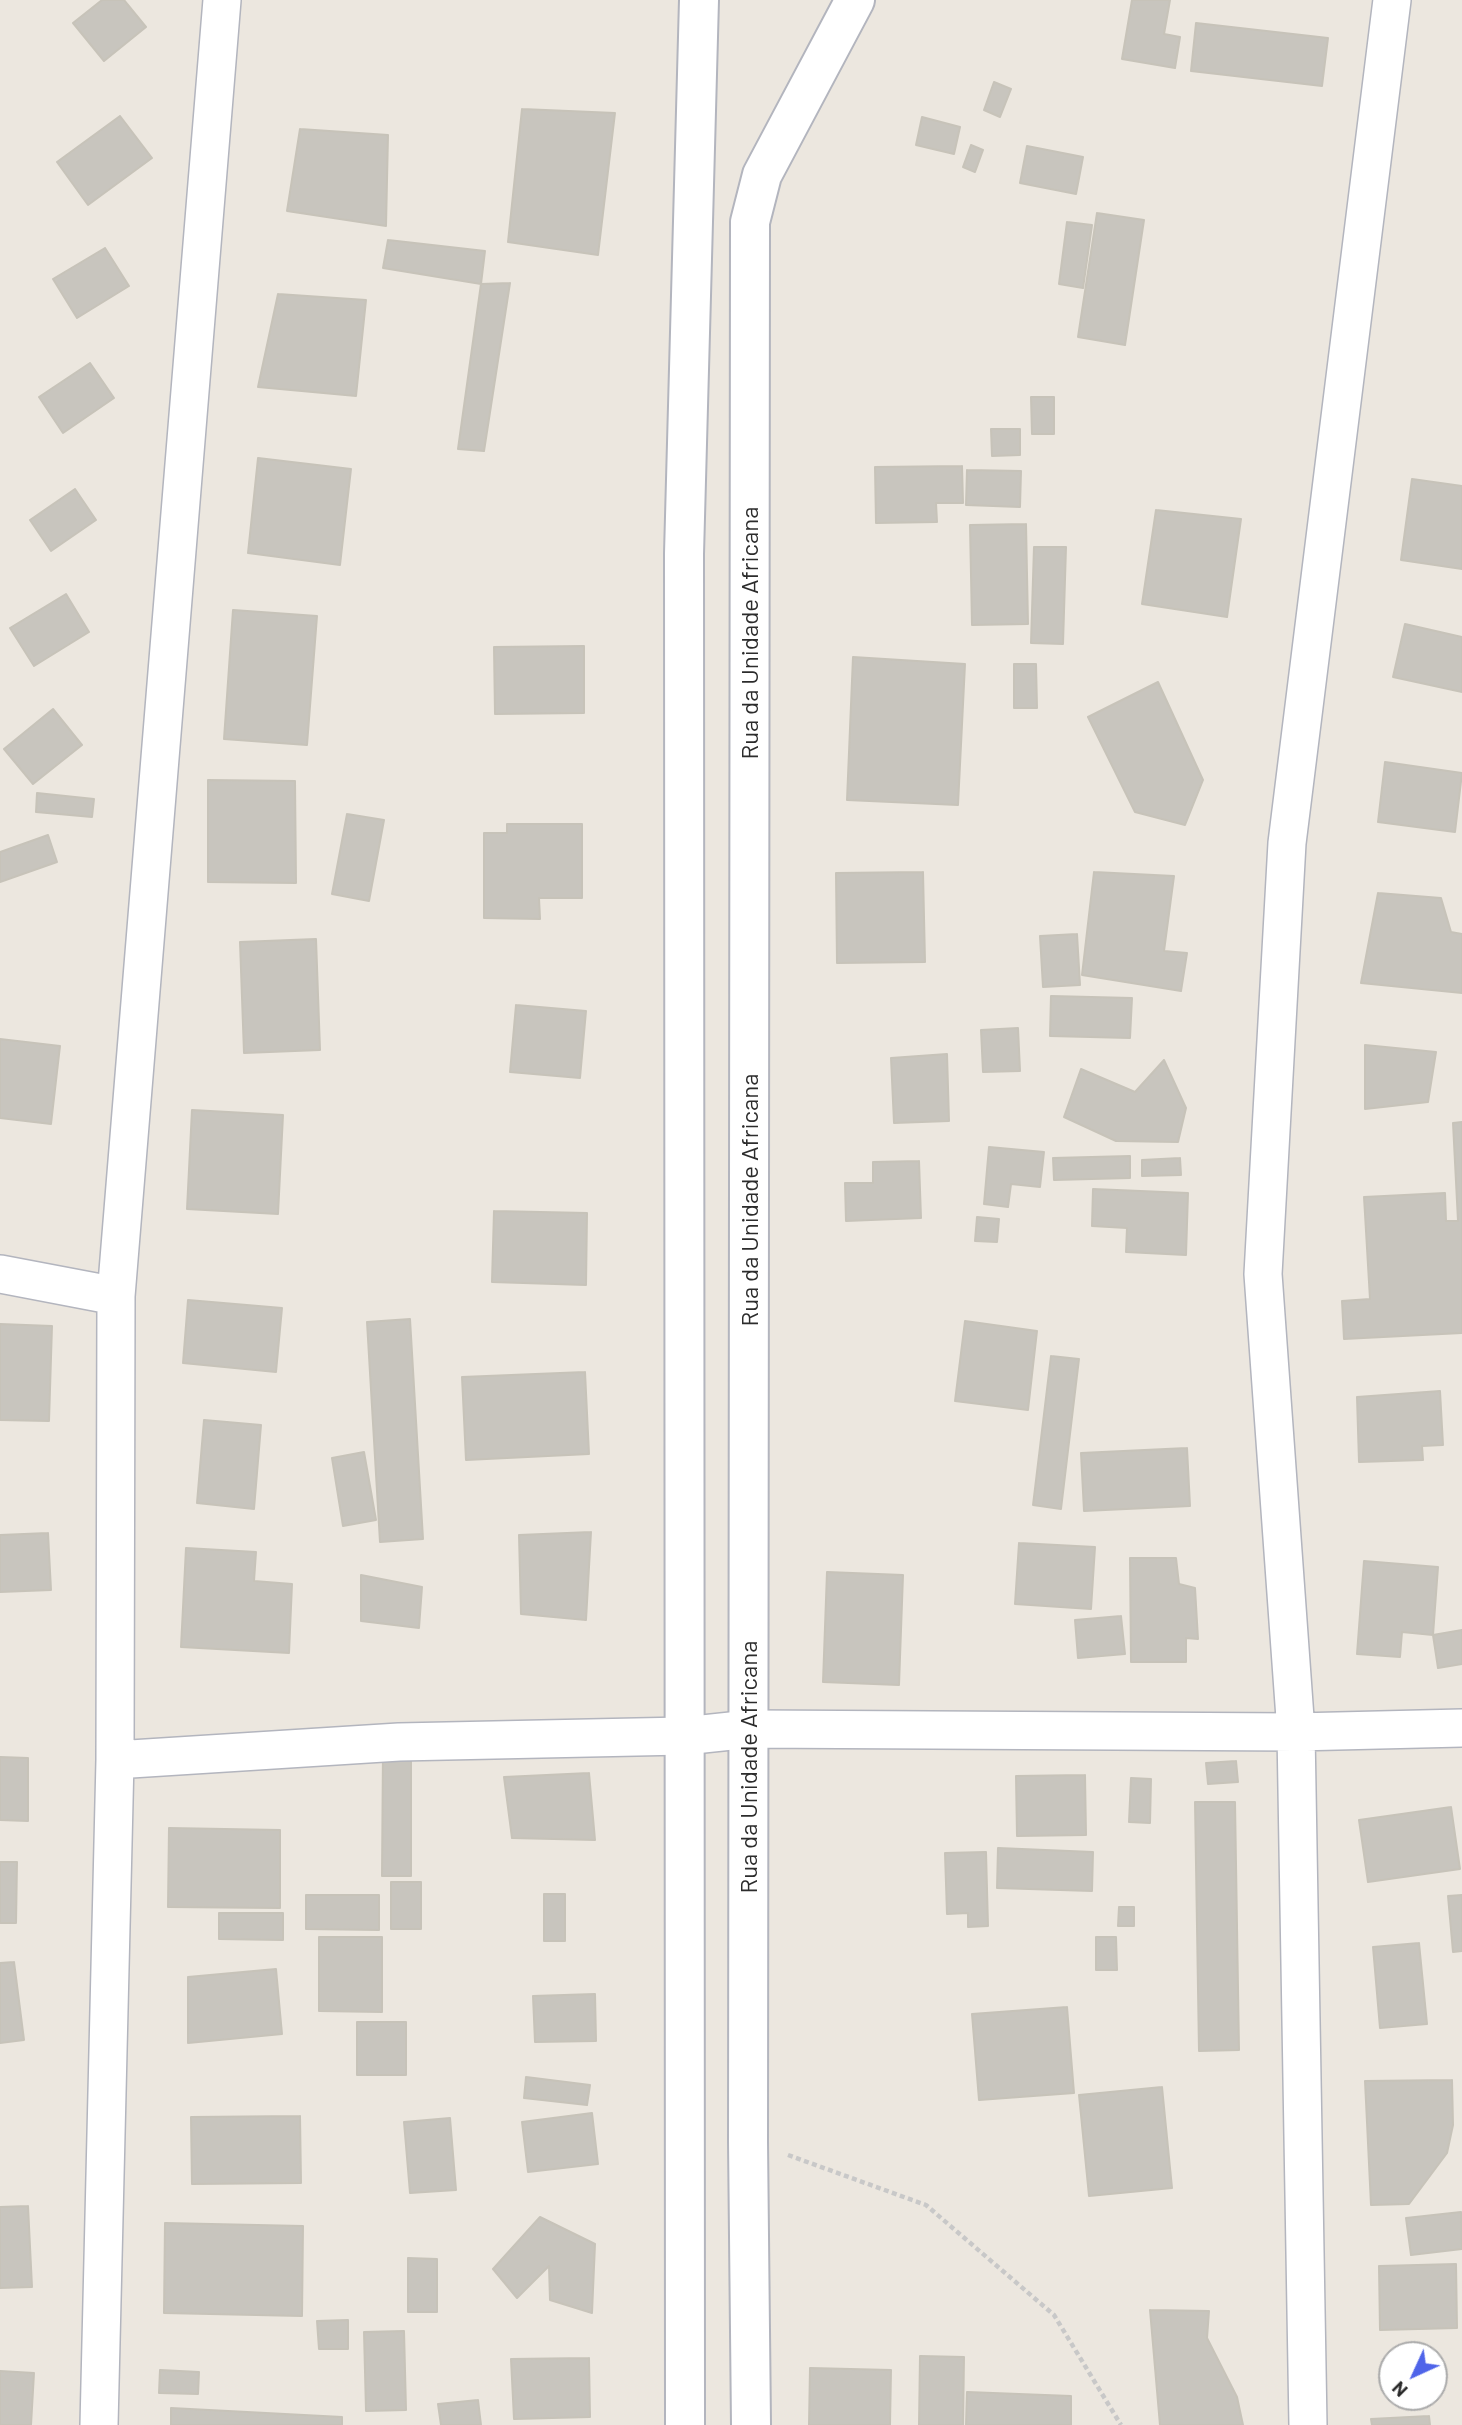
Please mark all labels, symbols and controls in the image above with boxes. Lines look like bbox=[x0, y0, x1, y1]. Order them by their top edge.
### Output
street label: Rua da Unidade Africana bbox=[736, 506, 764, 760]
street label: Rua da Unidade Africana bbox=[736, 1073, 764, 1327]
street label: Rua da Unidade Africana bbox=[735, 1640, 763, 1894]
north arrow bbox=[1378, 2341, 1448, 2411]
text: N bbox=[1387, 2377, 1412, 2402]

